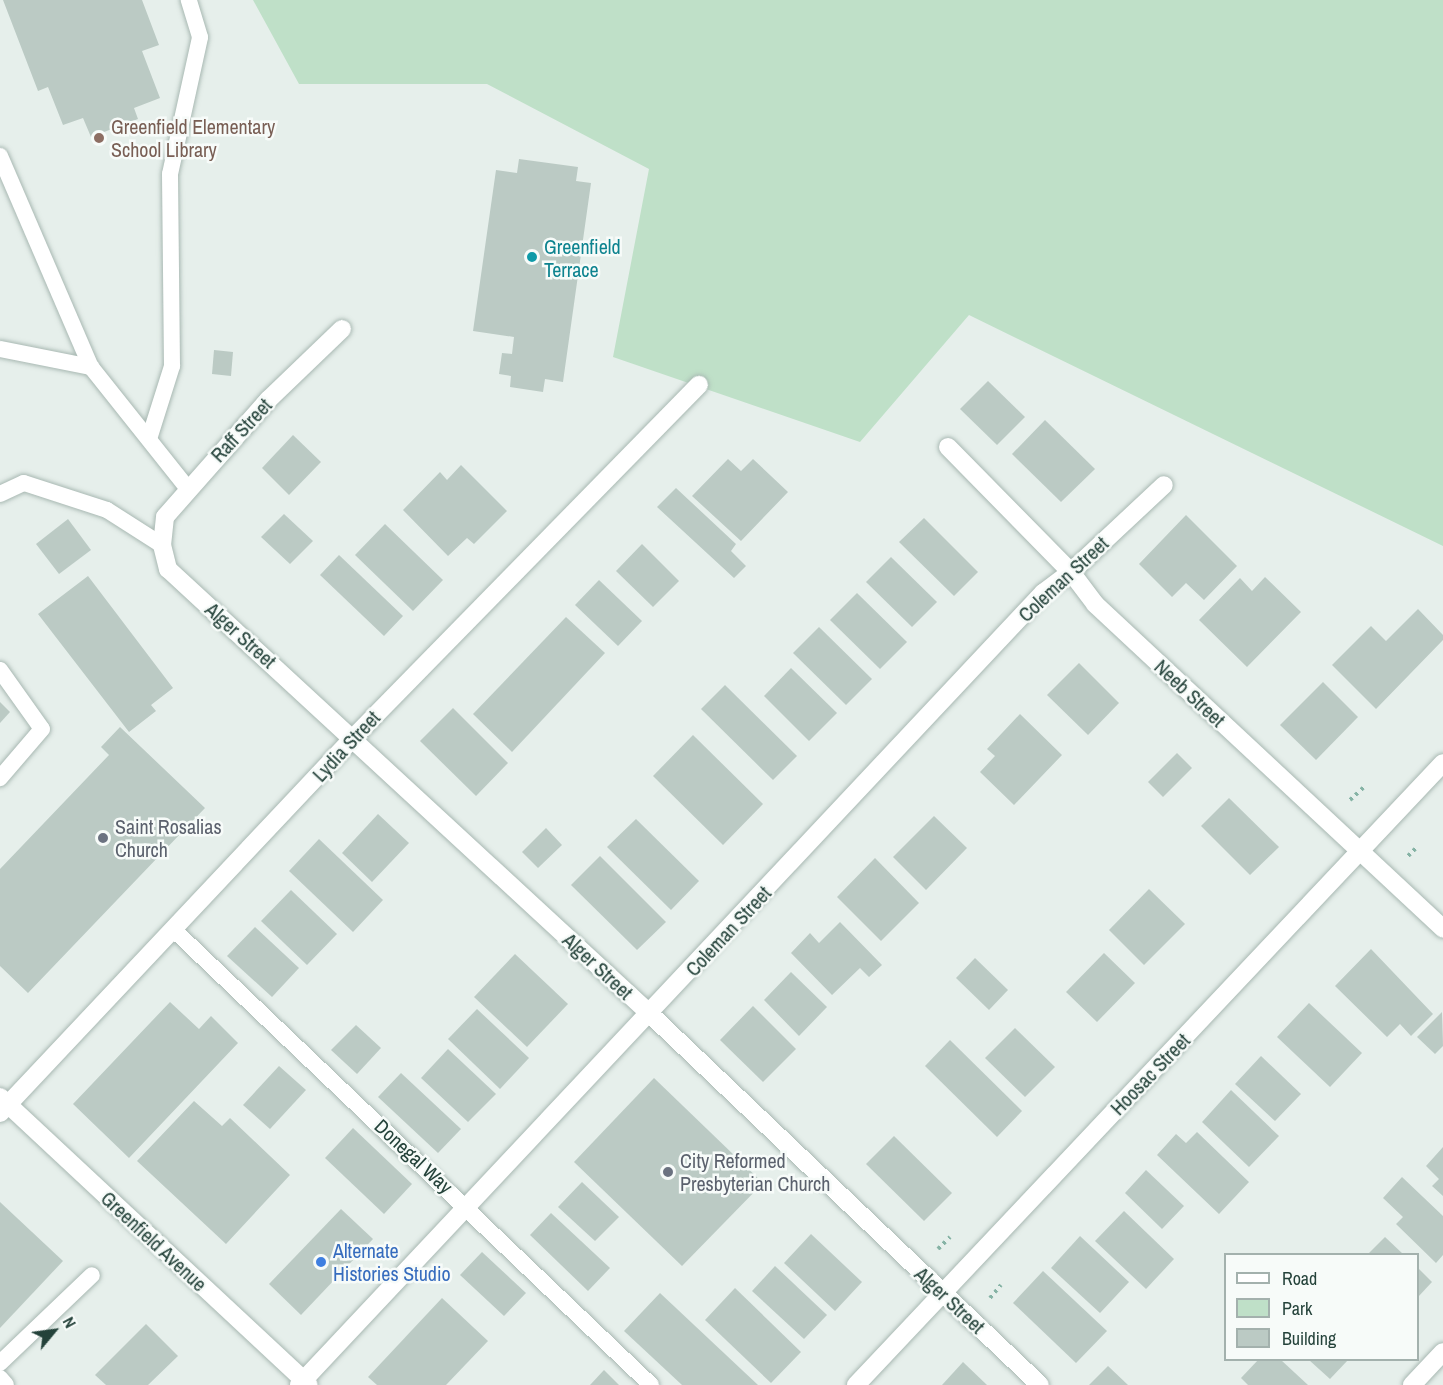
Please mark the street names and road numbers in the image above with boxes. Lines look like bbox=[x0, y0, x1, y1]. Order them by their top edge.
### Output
street label: Raff Street bbox=[206, 393, 276, 467]
street label: Coleman Street bbox=[1013, 531, 1113, 627]
street label: Alger Street bbox=[201, 597, 281, 673]
street label: Neeb Street bbox=[1150, 654, 1230, 732]
street label: Lydia Street bbox=[307, 706, 385, 786]
street label: Coleman Street bbox=[680, 881, 776, 981]
street label: Alger Street bbox=[558, 928, 638, 1004]
street label: Hoosac Street bbox=[1105, 1028, 1195, 1120]
street label: Donegal Way bbox=[370, 1114, 458, 1198]
street label: Greenfield Avenue bbox=[96, 1186, 212, 1296]
street label: Alger Street bbox=[910, 1262, 990, 1338]

